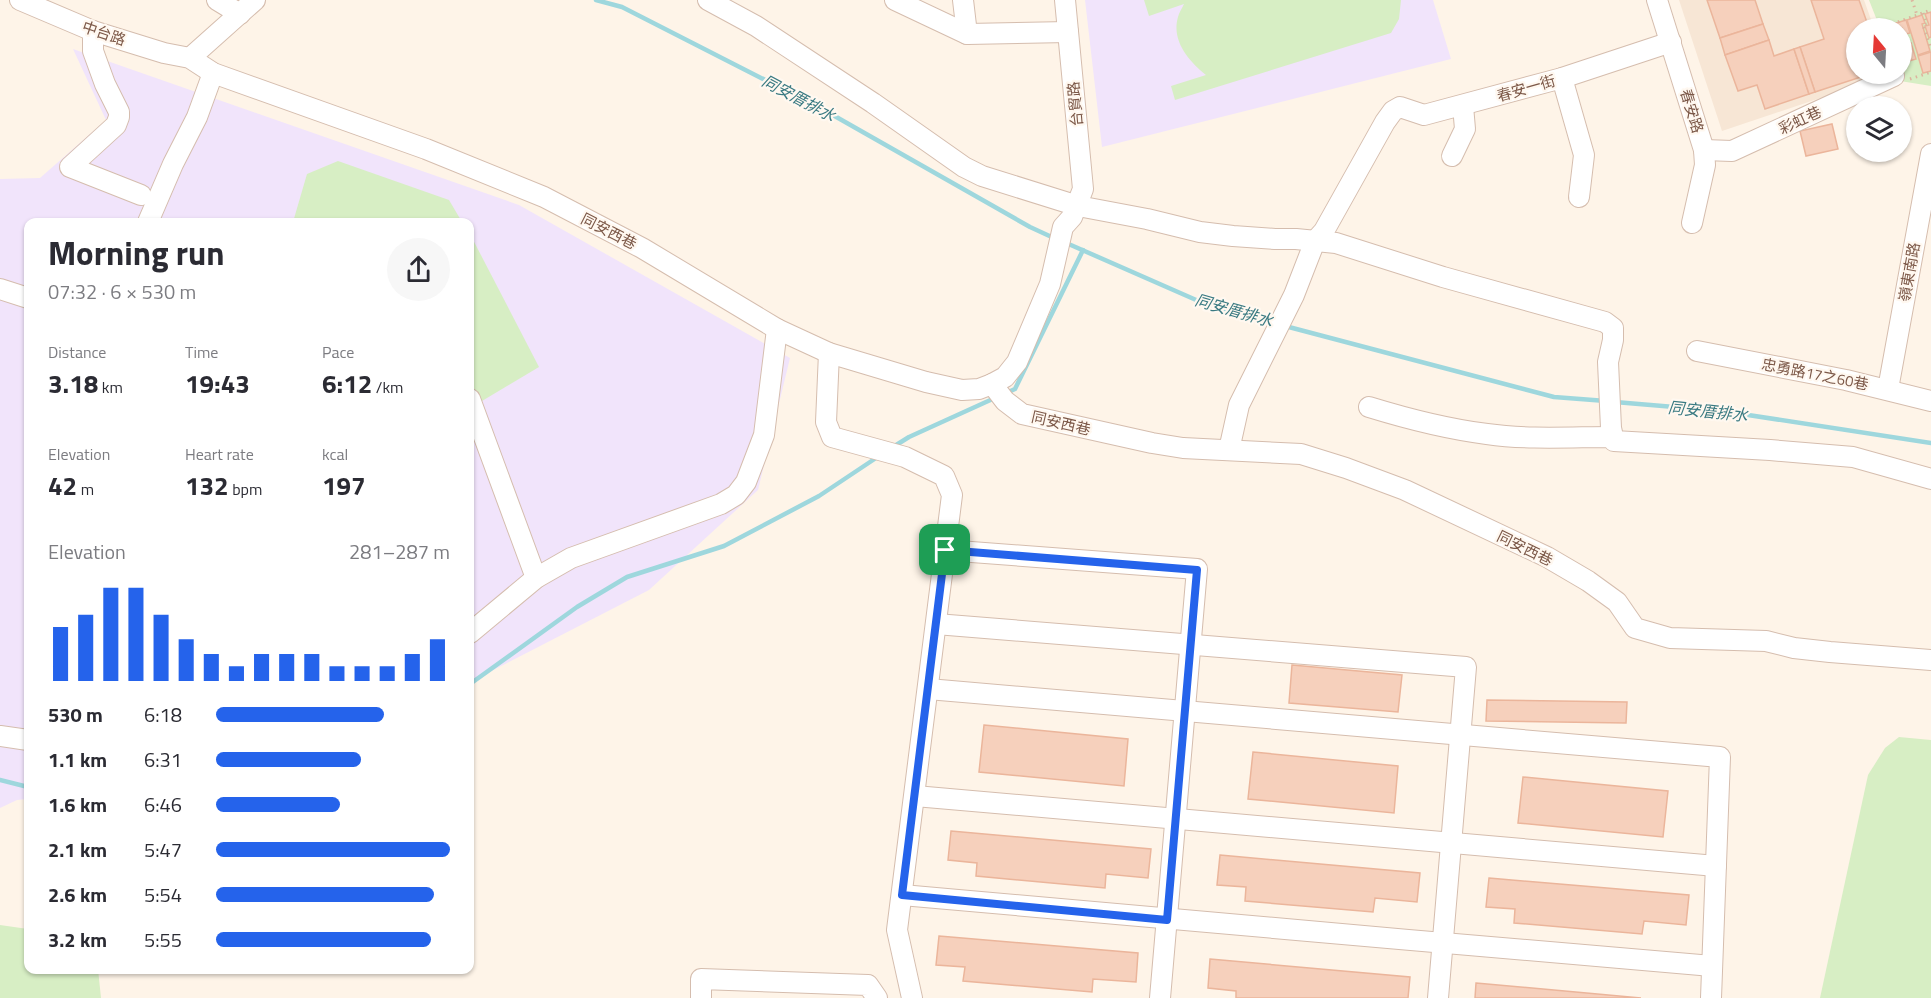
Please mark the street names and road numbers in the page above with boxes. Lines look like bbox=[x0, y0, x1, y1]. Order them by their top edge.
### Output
street label: 中台路 bbox=[79, 15, 129, 51]
street label: 春安一街 bbox=[1494, 69, 1558, 107]
street label: 台貿路 bbox=[1062, 81, 1088, 127]
street label: 春安路 bbox=[1674, 86, 1710, 136]
street label: 彩虹巷 bbox=[1775, 100, 1825, 140]
street label: 同安西巷 bbox=[577, 207, 641, 255]
street label: 嶺東南路 bbox=[1892, 240, 1926, 304]
street label: 忠勇路17之60巷 bbox=[1759, 352, 1871, 396]
street label: 同安西巷 bbox=[1029, 405, 1093, 441]
street label: 同安西巷 bbox=[1493, 525, 1557, 571]

